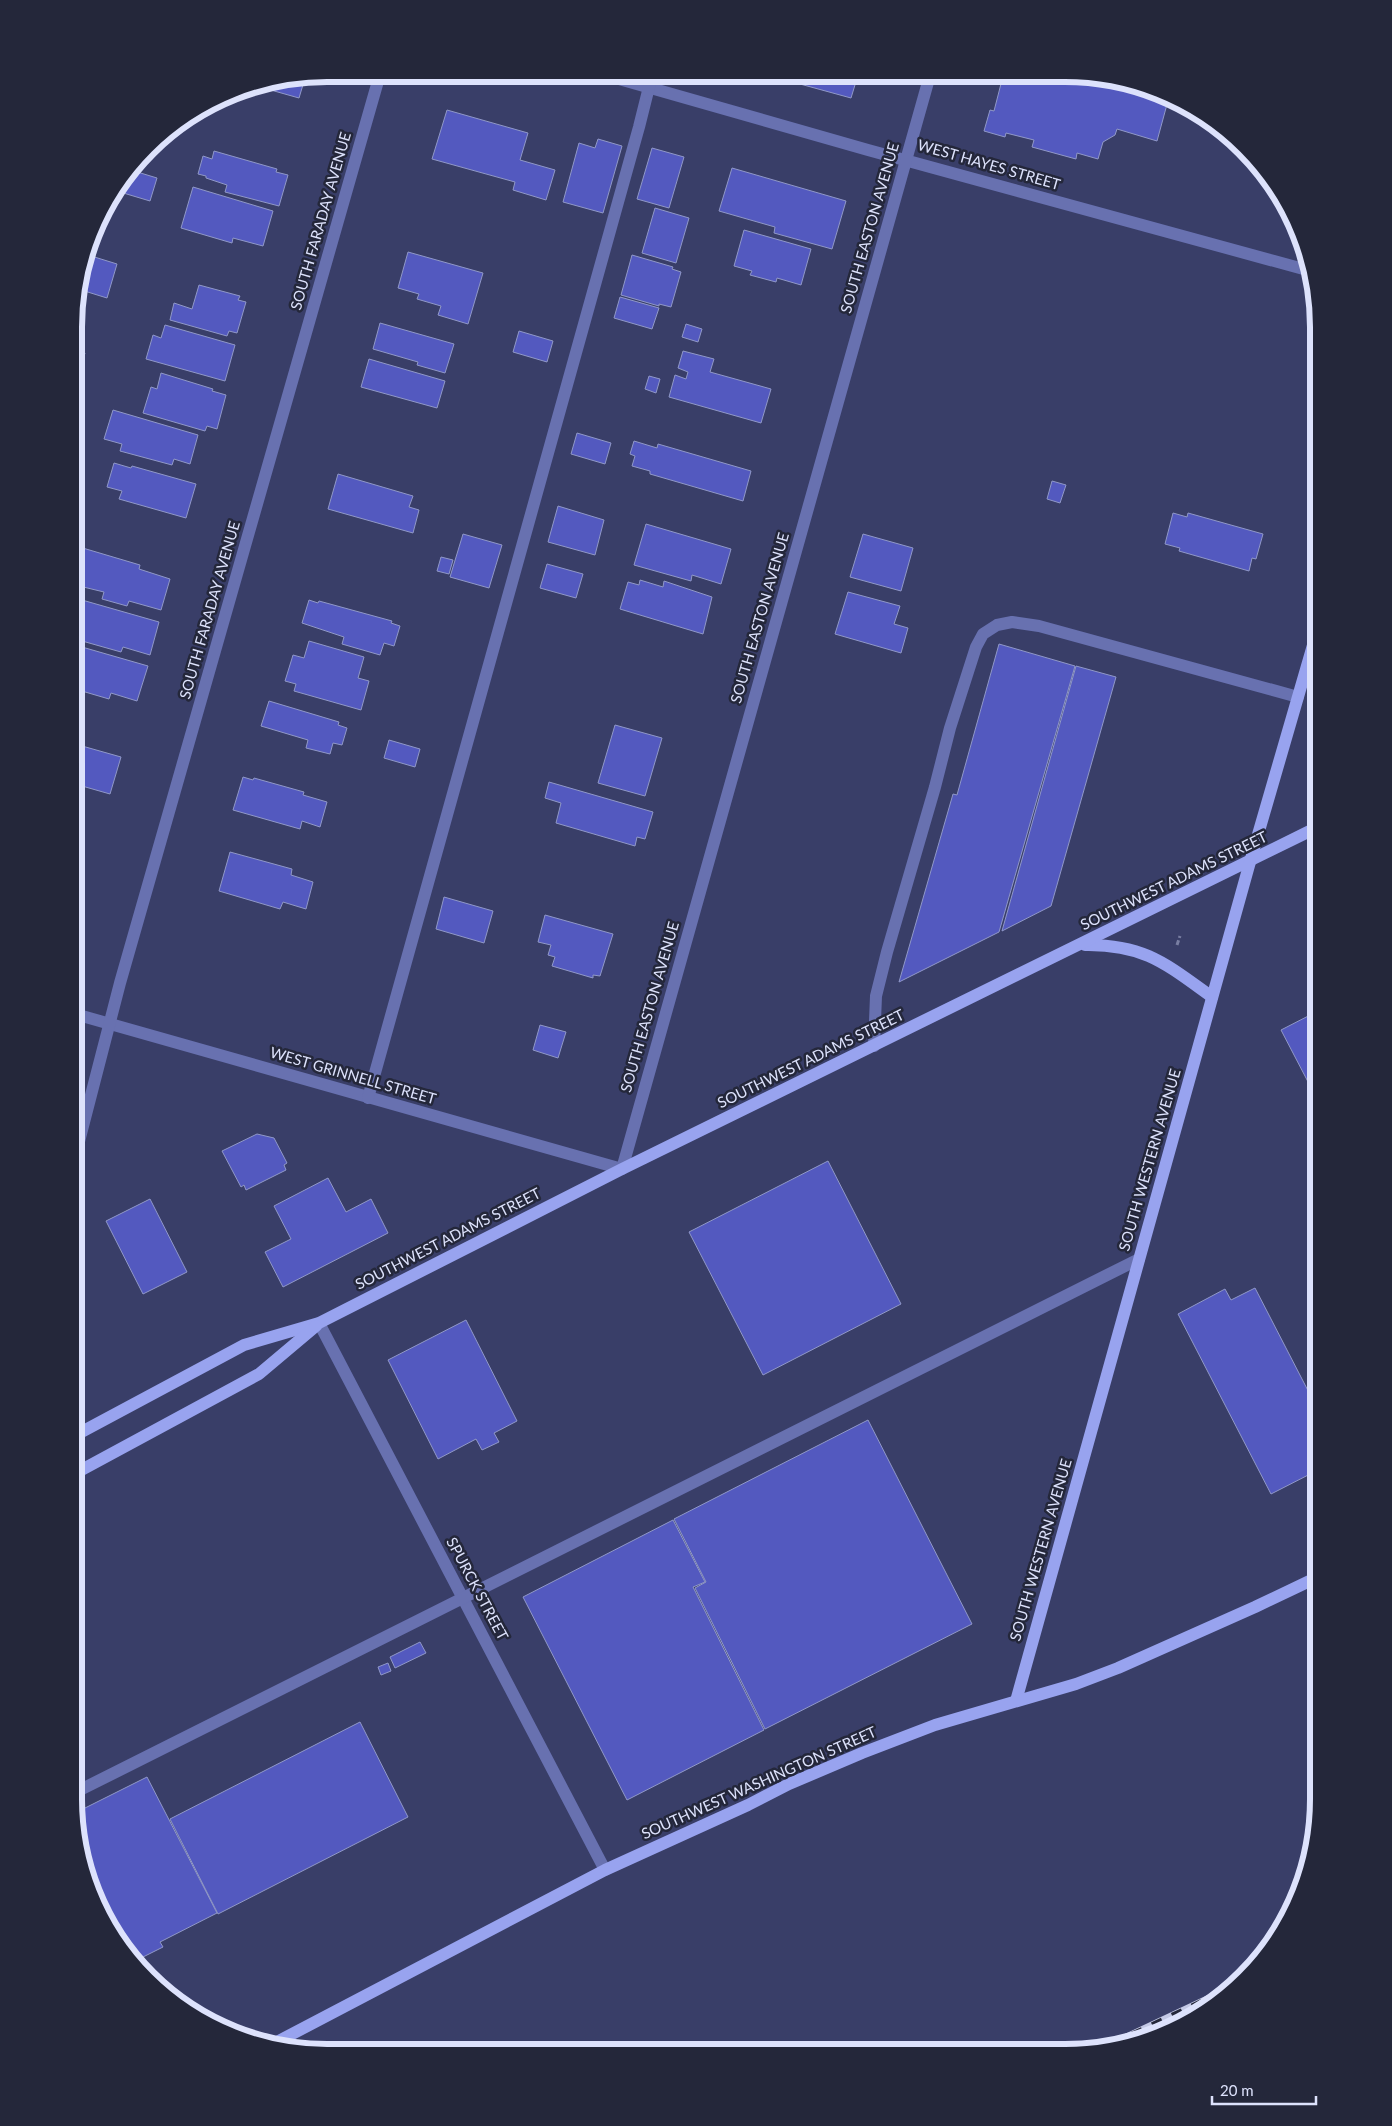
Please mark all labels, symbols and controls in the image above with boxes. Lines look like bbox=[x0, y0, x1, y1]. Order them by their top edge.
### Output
street label: SOUTH FARADAY AVENUE bbox=[286, 130, 354, 312]
street label: WEST HAYES STREET bbox=[916, 135, 1063, 193]
street label: SOUTH EASTON AVENUE bbox=[836, 140, 902, 315]
street label: SOUTH FARADAY AVENUE bbox=[175, 519, 243, 701]
street label: SOUTH EASTON AVENUE bbox=[726, 530, 792, 705]
street label: SOUTHWEST ADAMS STREET bbox=[1077, 827, 1270, 933]
street label: SOUTH EASTON AVENUE bbox=[616, 919, 682, 1094]
street label: SOUTHWEST ADAMS STREET bbox=[714, 1005, 907, 1111]
street label: WEST GRINNELL STREET bbox=[268, 1043, 439, 1107]
street label: SOUTH WESTERN AVENUE bbox=[1114, 1067, 1184, 1253]
street label: SOUTHWEST ADAMS STREET bbox=[352, 1183, 543, 1293]
street label: SOUTH WESTERN AVENUE bbox=[1005, 1457, 1075, 1643]
street label: SPURCK STREET bbox=[443, 1534, 513, 1643]
street label: SOUTHWEST WASHINGTON STREET bbox=[638, 1722, 879, 1842]
scale bar bbox=[1212, 2074, 1316, 2106]
text: 20 m bbox=[1220, 2081, 1254, 2099]

